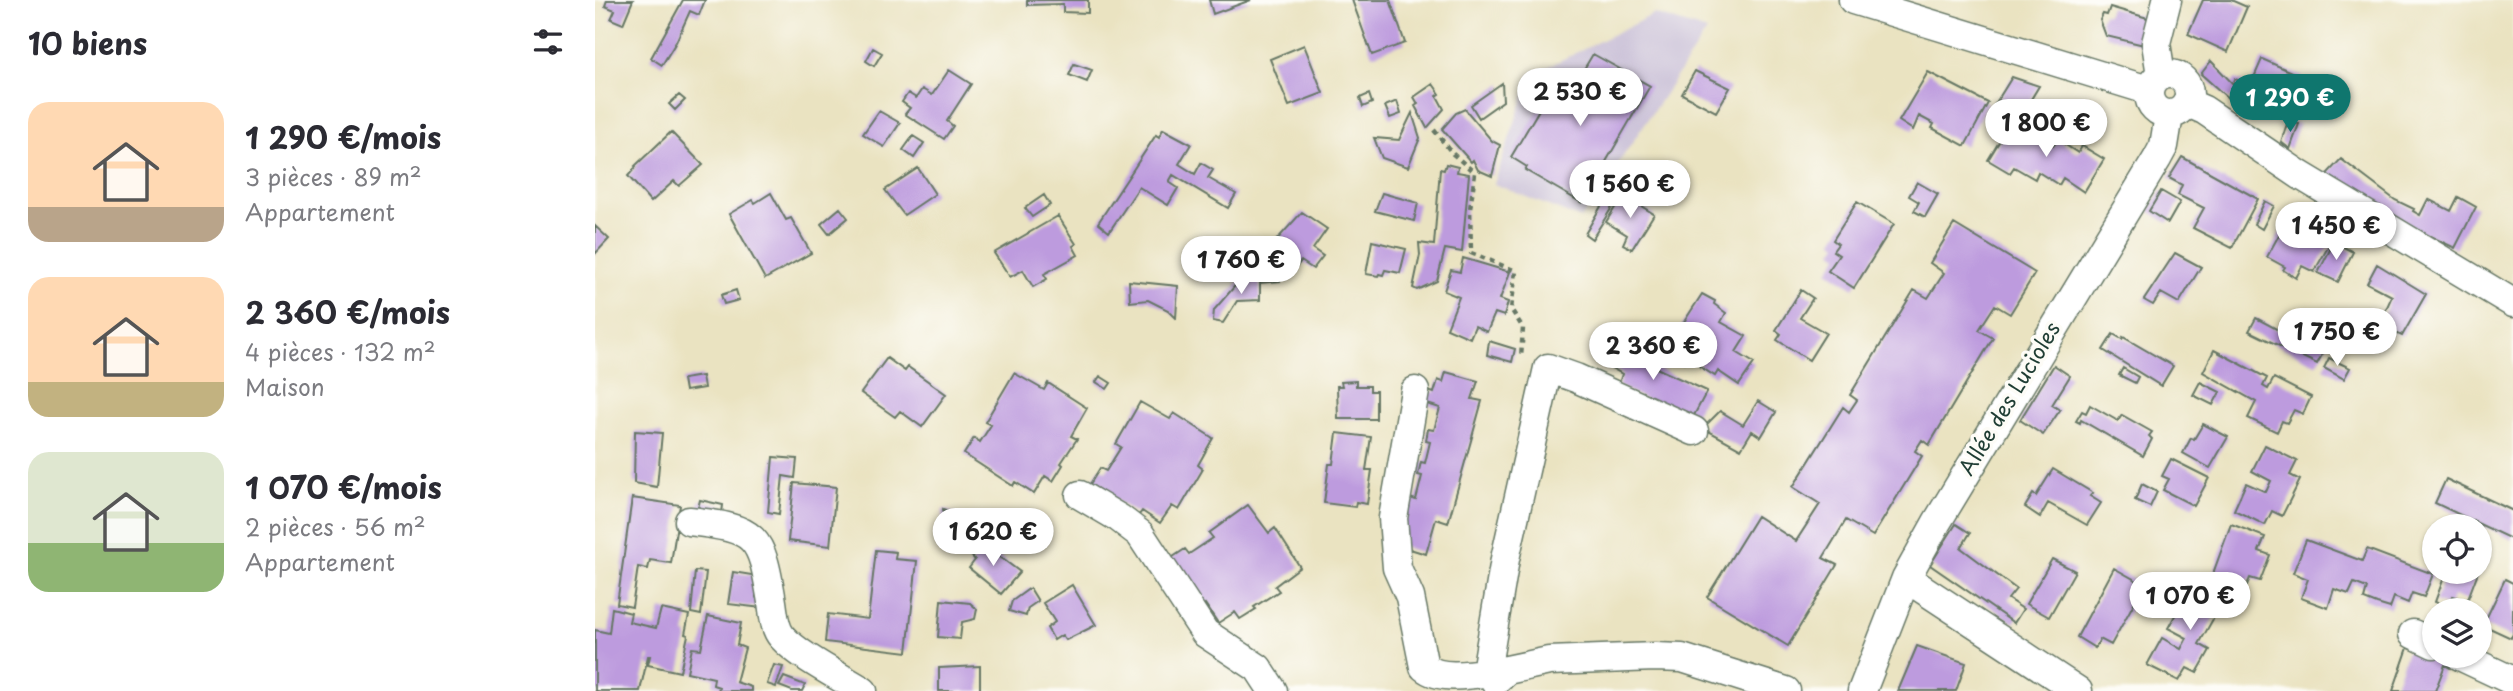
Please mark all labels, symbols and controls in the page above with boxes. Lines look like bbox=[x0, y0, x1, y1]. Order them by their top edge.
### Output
text: 10 biens bbox=[28, 20, 147, 65]
icon: filters bbox=[529, 23, 567, 61]
pin: 2 530 € bbox=[1515, 68, 1645, 128]
text: 2 530 € bbox=[1533, 73, 1627, 108]
pin: 1 290 € bbox=[2225, 74, 2355, 134]
text: 1 290 € bbox=[2246, 79, 2334, 114]
pin: 1 800 € bbox=[1981, 100, 2111, 159]
text: 1 800 € bbox=[2001, 104, 2091, 139]
text: 1 290 €/mois bbox=[245, 114, 441, 159]
icon: home bbox=[84, 130, 168, 214]
text: 3 pièces · 89 m² bbox=[245, 159, 422, 194]
pin: 1 560 € bbox=[1565, 160, 1695, 220]
text: 1 560 € bbox=[1585, 165, 1675, 200]
text: Appartement bbox=[245, 194, 395, 229]
pin: 1 450 € bbox=[2271, 202, 2401, 262]
text: 1 450 € bbox=[2291, 207, 2381, 242]
pin: 1 760 € bbox=[1176, 236, 1306, 296]
text: 1 760 € bbox=[1197, 241, 1285, 276]
text: 2 360 €/mois bbox=[245, 289, 450, 334]
icon: home bbox=[84, 305, 168, 389]
pin: 1 750 € bbox=[2272, 308, 2402, 368]
text: 1 750 € bbox=[2294, 313, 2380, 348]
street label: Allée des Lucioles bbox=[1950, 315, 2067, 481]
pin: 2 360 € bbox=[1588, 322, 1718, 382]
text: 2 360 € bbox=[1605, 327, 1701, 362]
text: 4 pièces · 132 m² bbox=[245, 334, 436, 369]
text: Maison bbox=[245, 369, 325, 404]
text: 1 070 €/mois bbox=[245, 464, 442, 509]
icon: home bbox=[84, 480, 168, 564]
pin: 1 620 € bbox=[928, 508, 1058, 568]
text: 2 pièces · 56 m² bbox=[245, 509, 426, 544]
text: 1 620 € bbox=[949, 513, 1037, 548]
map controls bbox=[2422, 514, 2492, 668]
button: locate bbox=[2422, 514, 2492, 584]
text: Appartement bbox=[245, 544, 395, 579]
pin: 1 070 € bbox=[2125, 572, 2255, 632]
text: 1 070 € bbox=[2145, 577, 2235, 612]
button: layers bbox=[2422, 598, 2492, 668]

